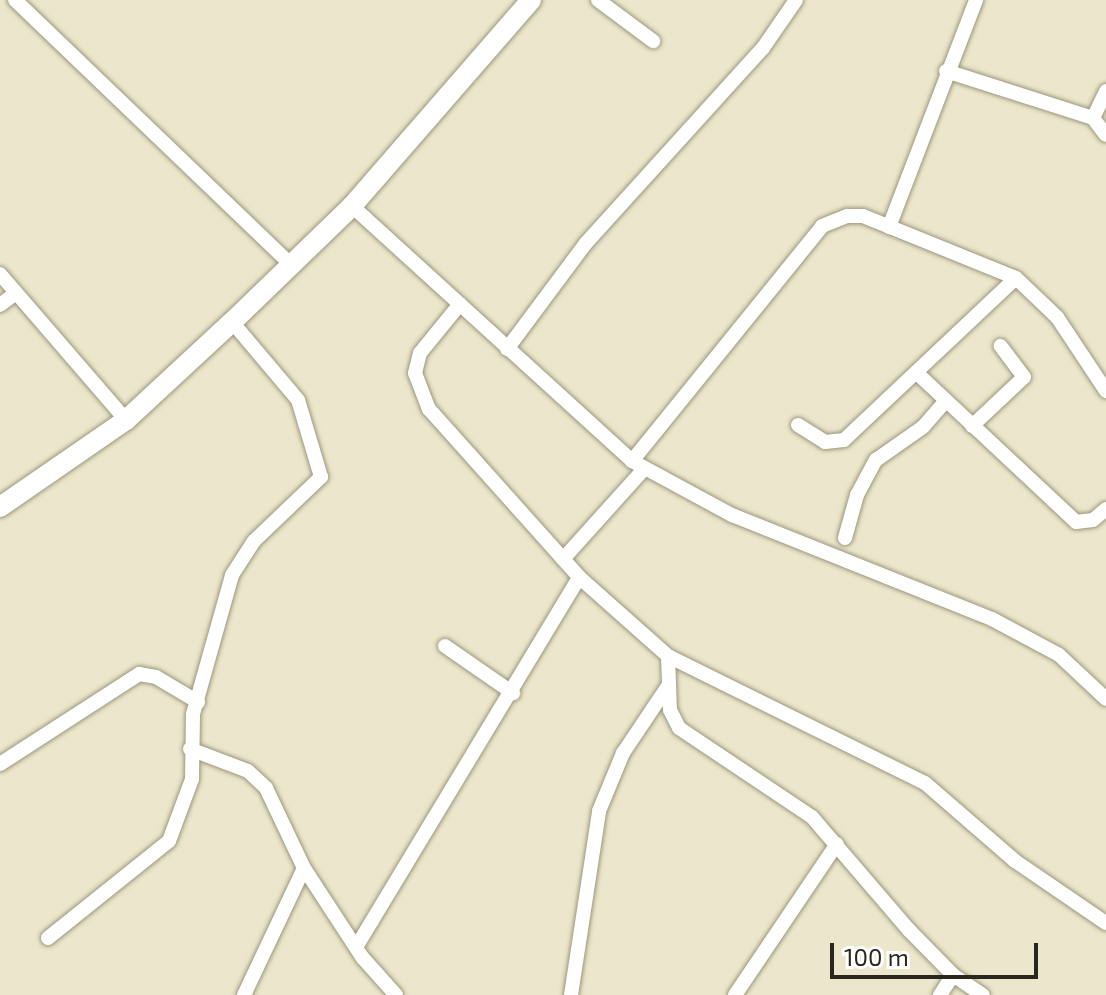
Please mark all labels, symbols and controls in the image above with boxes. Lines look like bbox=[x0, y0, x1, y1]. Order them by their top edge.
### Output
scale bar bbox=[834, 927, 1042, 977]
text: 100 m bbox=[844, 942, 909, 971]

